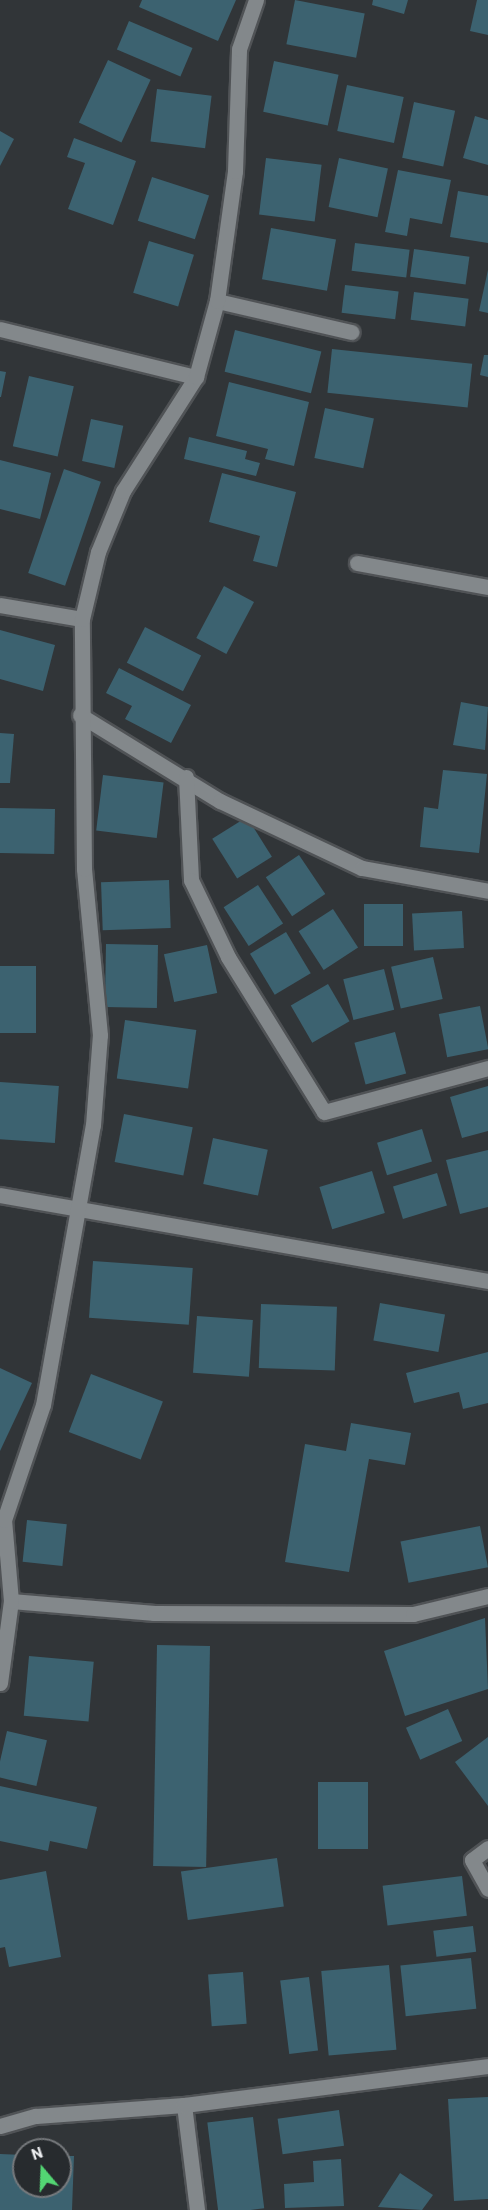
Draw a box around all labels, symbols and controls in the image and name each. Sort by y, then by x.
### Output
north arrow [12,2138,72,2198]
text: N [28,2142,45,2163]

